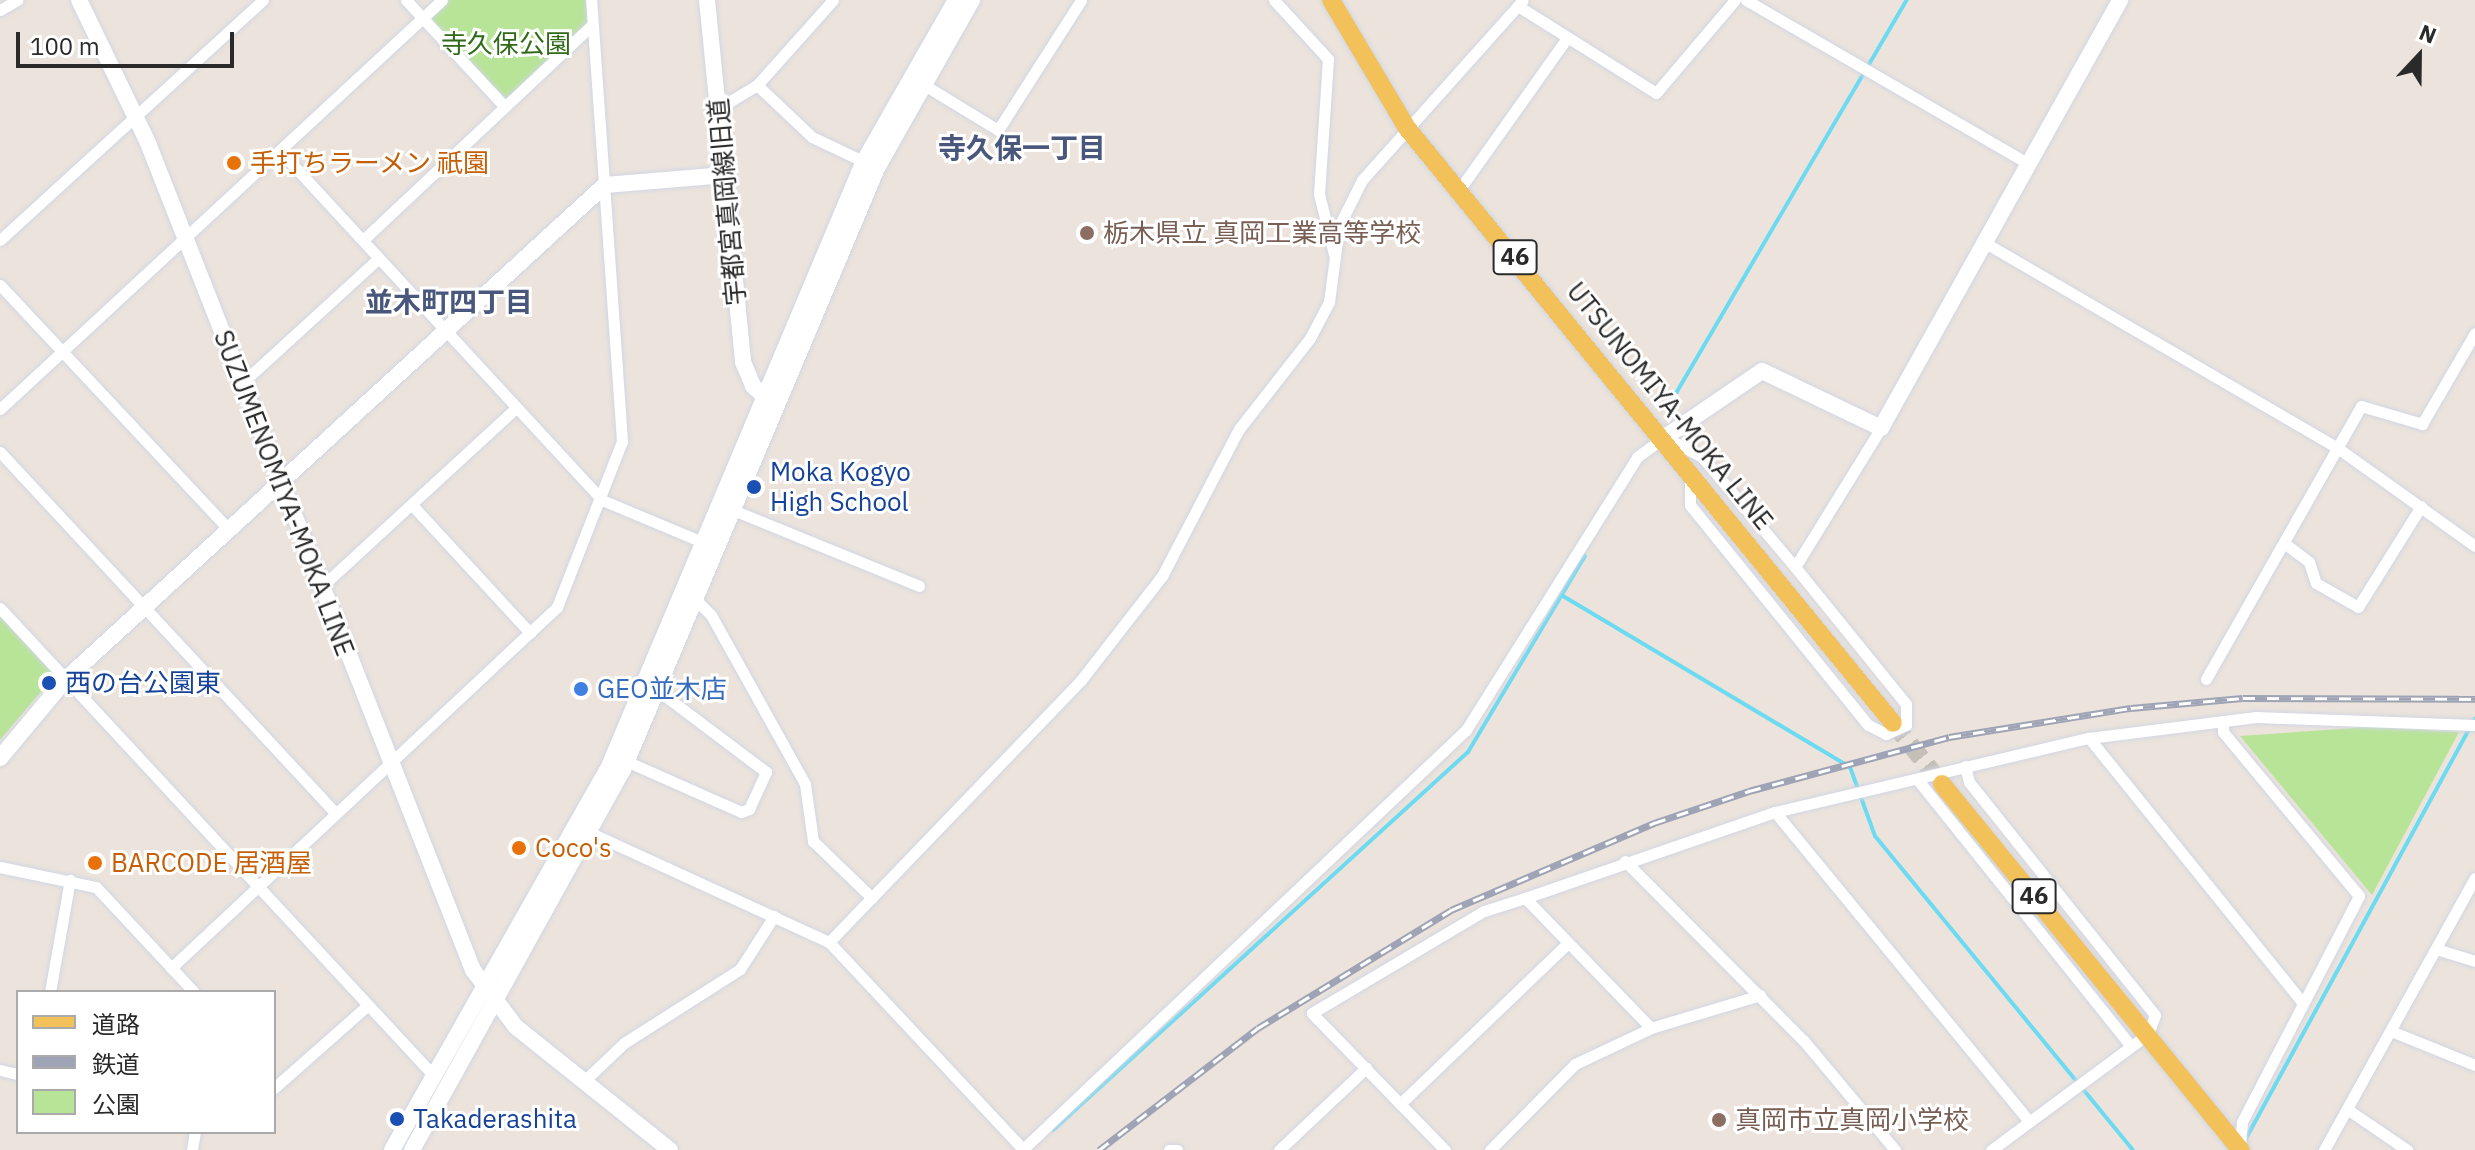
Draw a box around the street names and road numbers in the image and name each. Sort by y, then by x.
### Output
street label: 宇都宮真岡線旧道 [702,97,752,307]
road number: 46 [1491,237,1539,277]
street label: UTSUNOMIYA-MOKA LINE [1560,276,1780,536]
street label: SUZUMENOMIYA-MOKA LINE [207,326,361,660]
road number: 46 [2010,876,2058,916]

